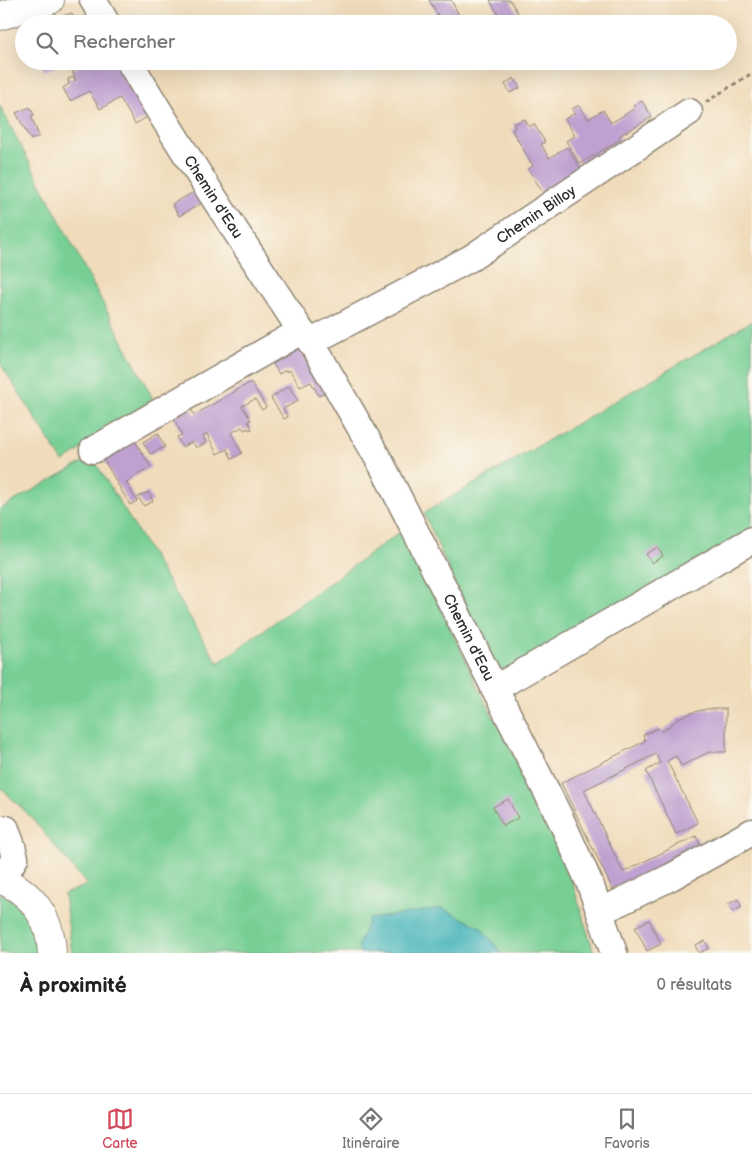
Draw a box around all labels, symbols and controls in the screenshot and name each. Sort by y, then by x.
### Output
search box [15,15,737,70]
icon: search [33,29,61,57]
text: Rechercher [73,31,175,54]
street label: Chemin d'Eau [180,152,247,242]
street label: Chemin Billoy [493,181,580,248]
street label: Chemin d'Eau [439,591,499,684]
text: À proximité [20,973,127,998]
text: 0 résultats [657,976,732,995]
tab: Carte [102,1105,138,1152]
tab: Itinéraire [342,1105,399,1152]
tab: Favoris [604,1105,650,1152]

